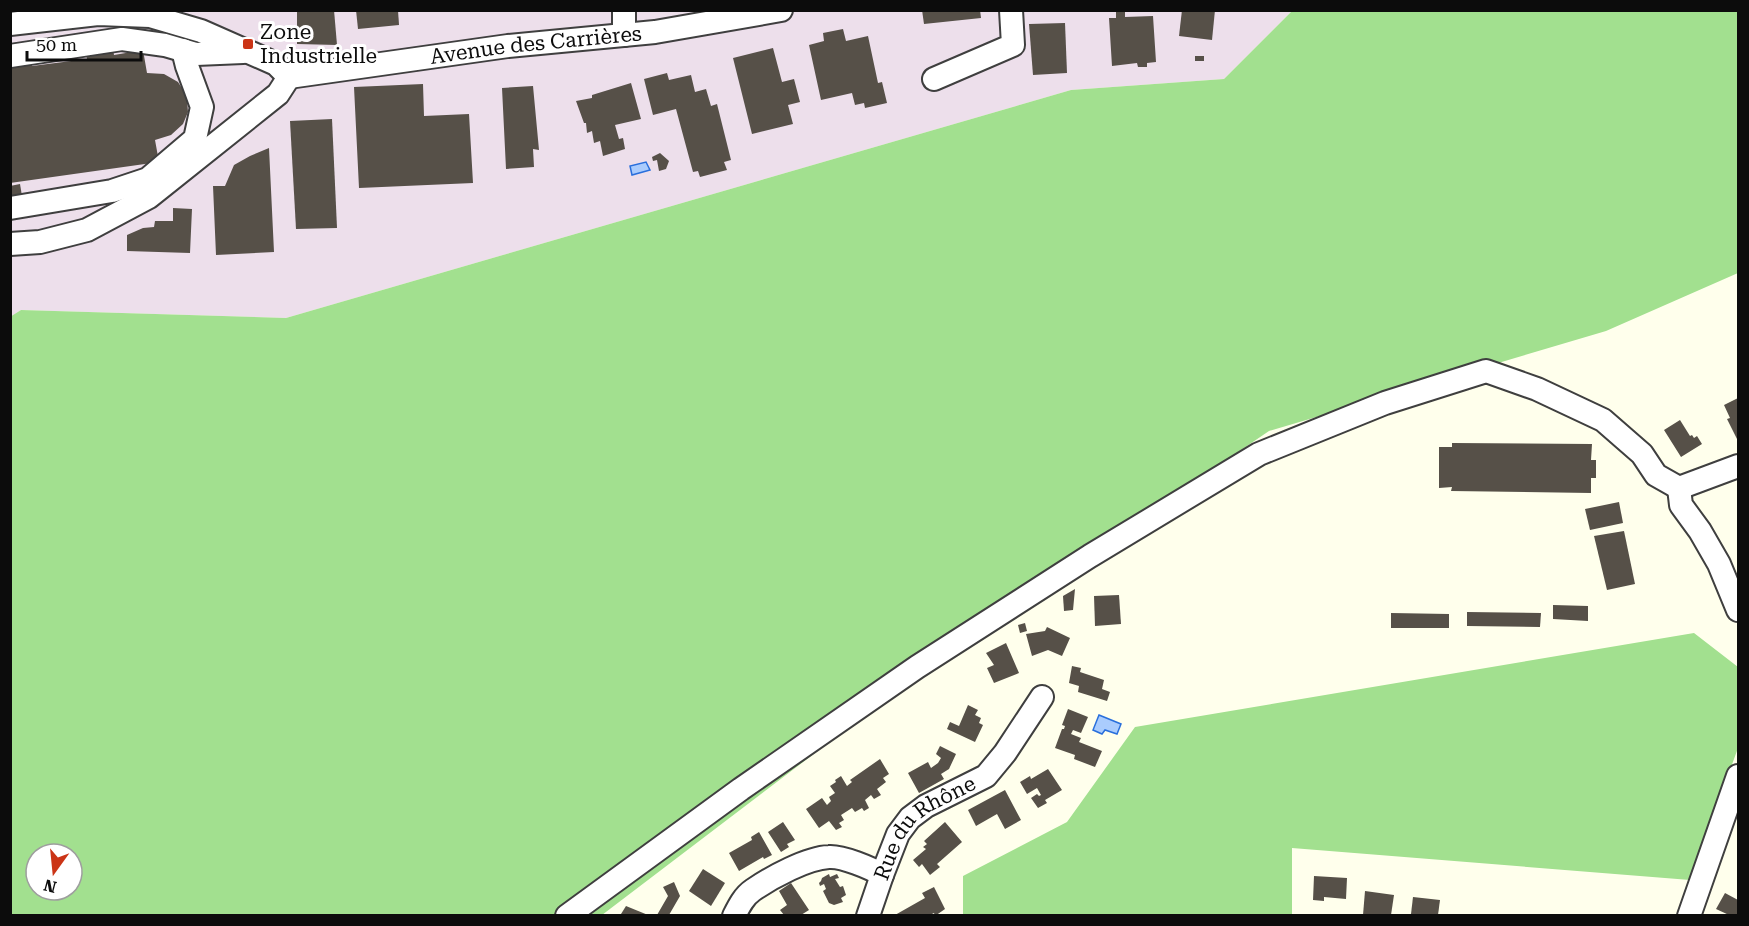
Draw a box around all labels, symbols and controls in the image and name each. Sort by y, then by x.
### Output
place label: Zone Industrielle [260,20,377,68]
street label: Avenue des Carrières [428,21,643,69]
scale bar [27,24,141,62]
text: 50 m [36,34,77,55]
marker: Zone Industrielle [241,37,255,51]
street label: Rue du Rhône [869,771,979,884]
north arrow [24,842,84,902]
text: N [42,875,59,897]

